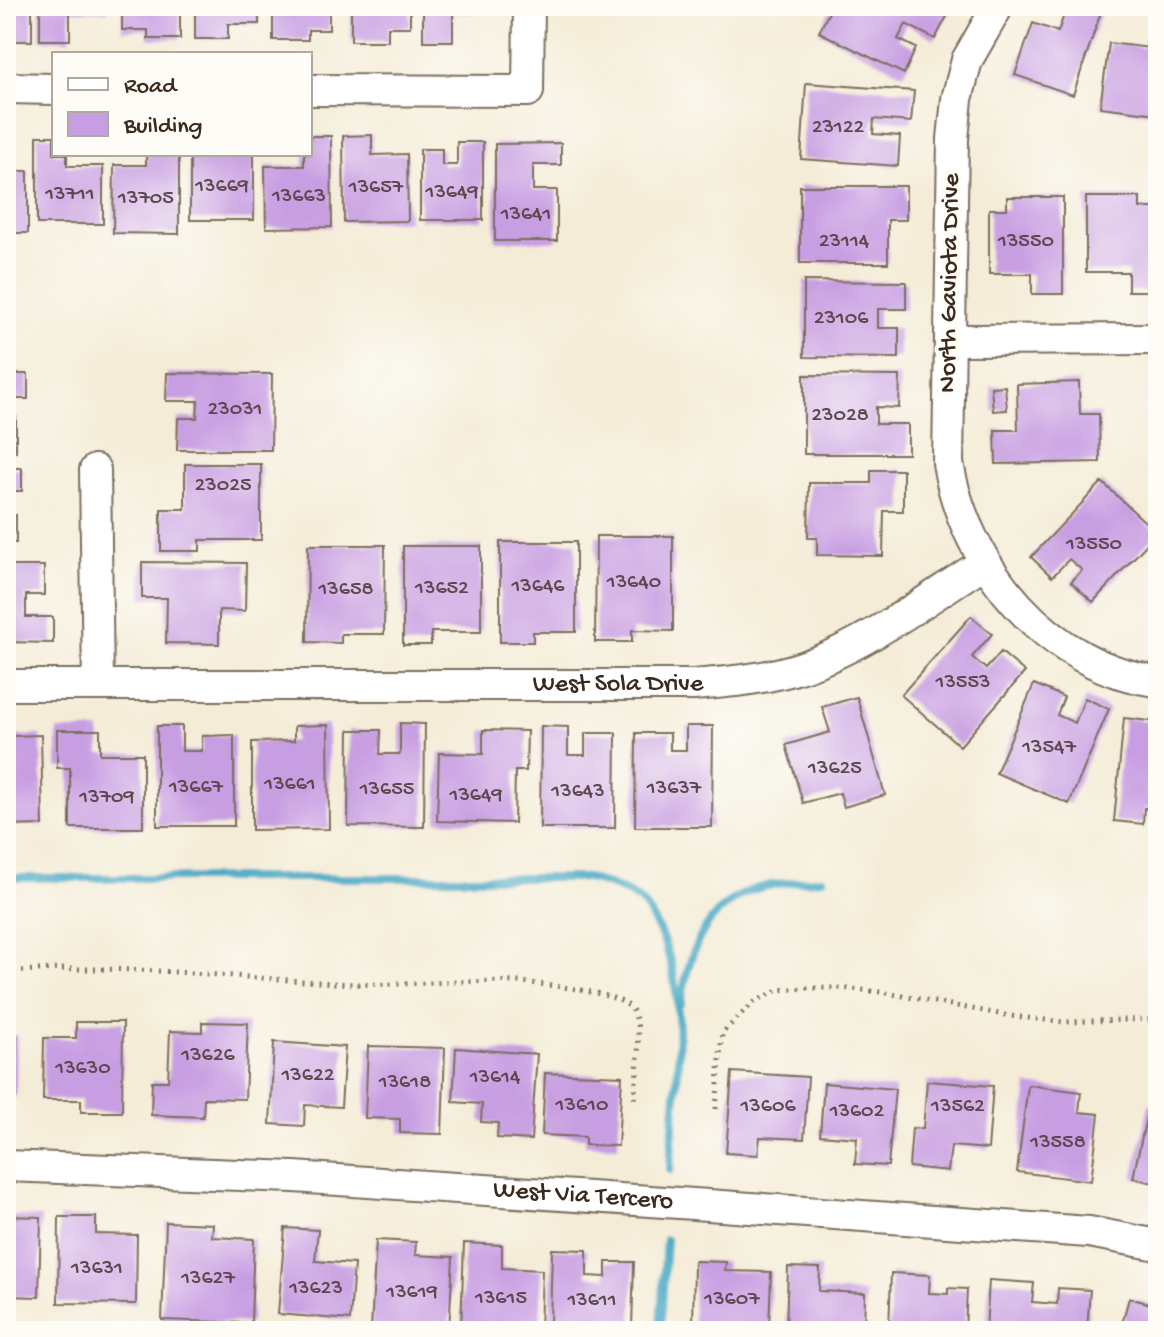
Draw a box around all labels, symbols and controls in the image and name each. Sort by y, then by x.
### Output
legend [52,52,312,156]
text: Road [124,73,178,102]
text: Building [123,113,202,142]
house number: 23122 [812,115,865,141]
street label: North Gaviota Drive [934,172,968,393]
house number: 13669 [194,174,249,200]
house number: 13657 [348,175,404,201]
house number: 13649 [425,180,478,206]
house number: 13711 [44,182,95,208]
house number: 13663 [271,184,326,210]
house number: 13705 [117,186,174,212]
house number: 13641 [500,202,551,228]
house number: 23114 [819,229,870,255]
house number: 13550 [997,229,1054,255]
house number: 23106 [814,306,869,332]
house number: 23031 [208,397,263,423]
house number: 23028 [811,403,869,429]
house number: 23025 [194,473,252,499]
house number: 13550 [1065,532,1122,558]
house number: 13640 [606,570,661,596]
house number: 13646 [510,574,565,600]
house number: 13652 [414,576,469,602]
house number: 13658 [317,577,374,603]
street label: West Sola Drive [533,669,705,701]
house number: 13553 [935,670,990,696]
house number: 13547 [1021,735,1076,761]
house number: 13625 [807,756,862,782]
house number: 13661 [263,772,316,798]
house number: 13667 [168,775,224,801]
house number: 13637 [646,776,702,802]
house number: 13655 [359,777,414,803]
house number: 13643 [550,779,605,805]
house number: 13649 [449,783,502,809]
house number: 13709 [78,785,135,811]
house number: 13626 [180,1043,236,1069]
house number: 13630 [54,1056,111,1082]
house number: 13622 [280,1063,335,1089]
house number: 13614 [469,1065,521,1091]
house number: 13618 [378,1070,431,1096]
house number: 13610 [555,1093,608,1119]
house number: 13606 [739,1094,796,1120]
house number: 13562 [930,1094,985,1120]
house number: 13602 [829,1099,885,1125]
house number: 13558 [1029,1130,1086,1156]
street label: West Via Tercero [492,1175,674,1218]
house number: 13631 [70,1256,123,1282]
house number: 13627 [180,1266,235,1292]
house number: 13623 [288,1276,343,1302]
house number: 13619 [385,1280,438,1306]
house number: 13615 [474,1286,527,1312]
house number: 13607 [703,1287,760,1313]
house number: 13611 [566,1288,617,1314]

